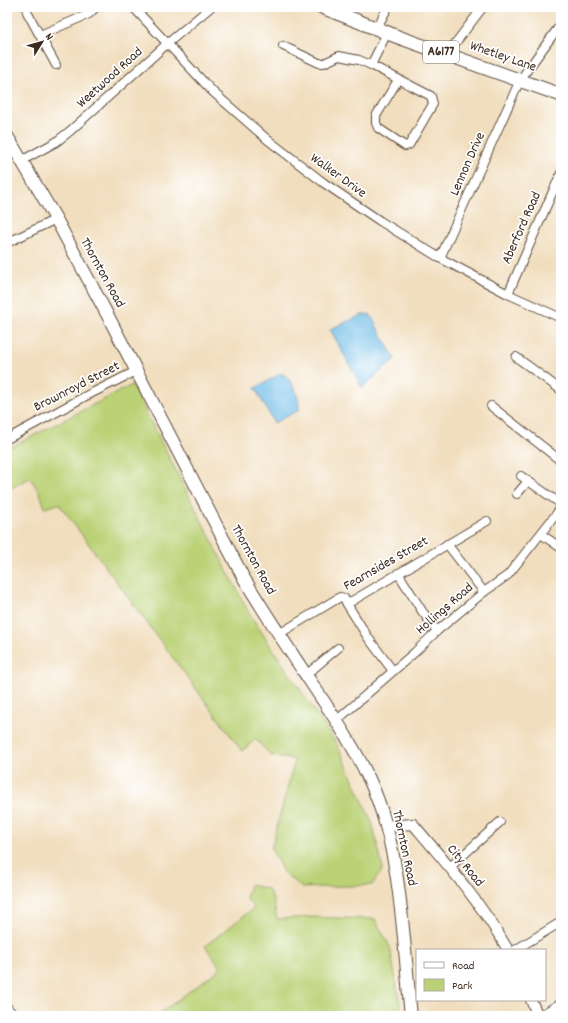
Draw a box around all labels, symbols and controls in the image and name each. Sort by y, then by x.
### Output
north arrow [22,22,62,62]
text: N [40,30,57,45]
street label: Whetley Lane [467,36,539,78]
road number: A6177 [423,41,459,63]
street label: Weetwood Road [72,43,148,113]
street label: Lennon Drive [445,129,491,199]
street label: Walker Drive [306,149,370,203]
street label: Aberford Road [497,189,547,267]
street label: Thornton Road [75,234,129,312]
street label: Brownroyd Street [30,357,124,417]
street label: Thornton Road [226,521,280,599]
street label: Fearnsides Street [340,532,432,596]
street label: Hollings Road [412,578,478,640]
street label: Thornton Road [386,808,422,888]
street label: City Road [442,840,488,892]
legend [416,949,546,1001]
text: Road [452,958,474,975]
text: Park [452,978,473,995]

